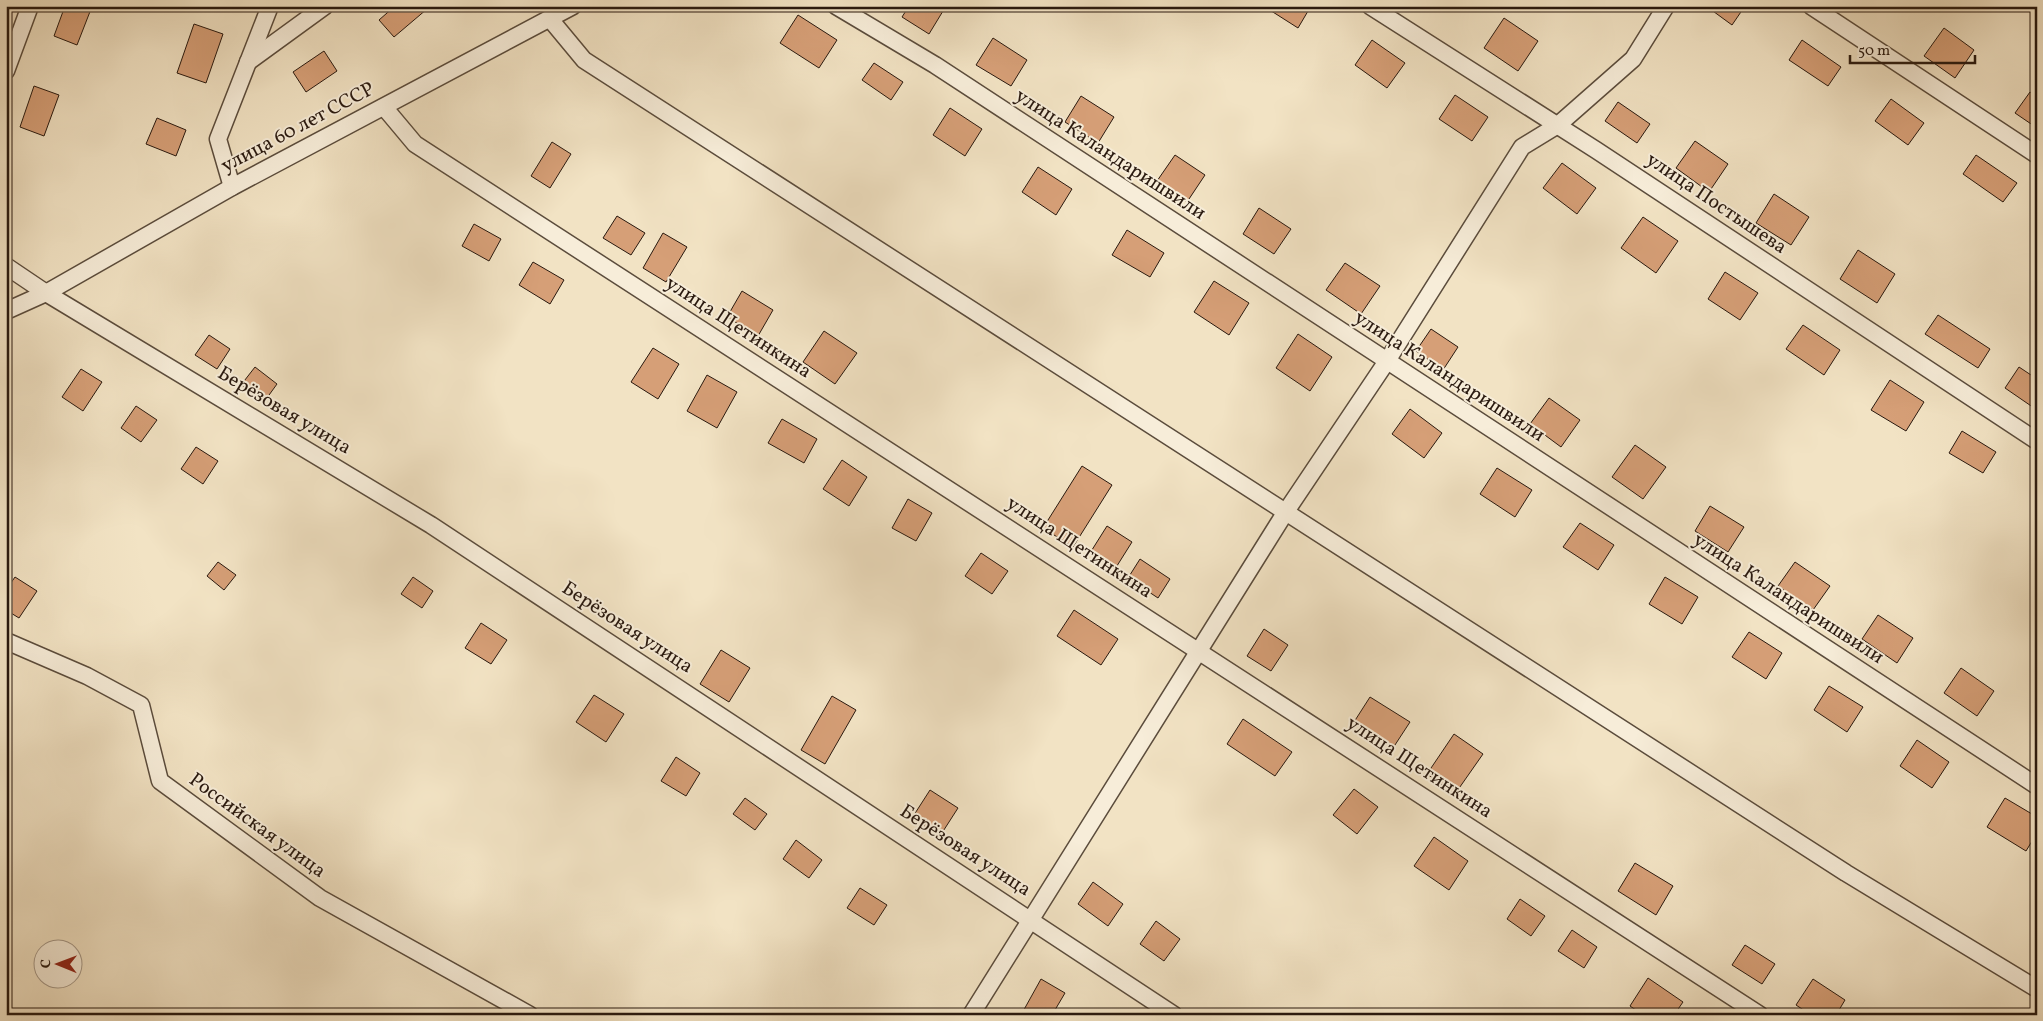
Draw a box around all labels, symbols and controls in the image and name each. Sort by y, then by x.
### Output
scale bar [1850,32,1976,64]
text: 50 m [1858,41,1890,62]
street label: улица 60 лет СССР [216,76,380,180]
street label: улица Каландаришвили [1009,83,1211,227]
street label: улица Постышева [1640,146,1792,262]
street label: улица Щетинкина [659,270,817,386]
street label: улица Каландаришвили [1348,305,1550,449]
street label: Берёзовая улица [212,360,356,462]
street label: улица Щетинкина [1000,490,1158,606]
street label: улица Каландаришвили [1687,527,1889,671]
street label: Берёзовая улица [556,575,698,681]
street label: улица Щетинкина [1340,710,1498,826]
street label: Российская улица [183,767,331,885]
street label: Берёзовая улица [894,798,1036,904]
north arrow [32,938,82,988]
text: С [37,959,56,968]

